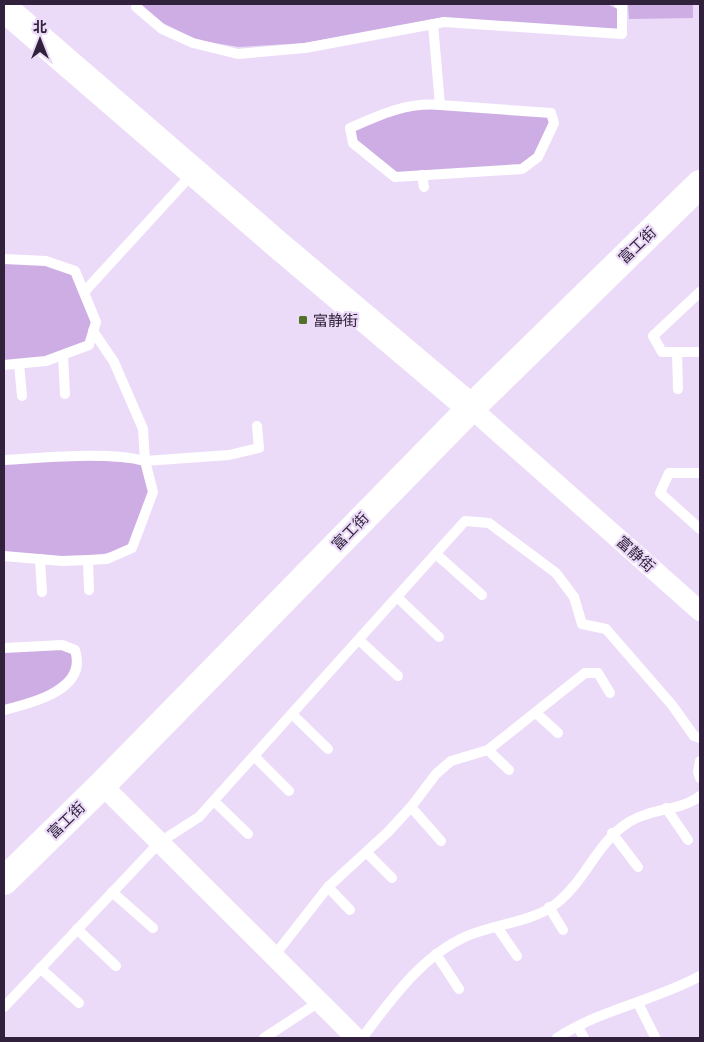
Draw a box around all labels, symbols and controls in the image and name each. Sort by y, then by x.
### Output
north arrow [15,15,65,65]
text: 北 [33,18,47,36]
street label: 富工街 [614,223,660,267]
place label: 富静街 [313,311,358,330]
marker: 富静街 [297,314,309,326]
street label: 富工街 [328,508,372,554]
street label: 富静街 [613,532,659,576]
street label: 富工街 [43,798,89,842]

